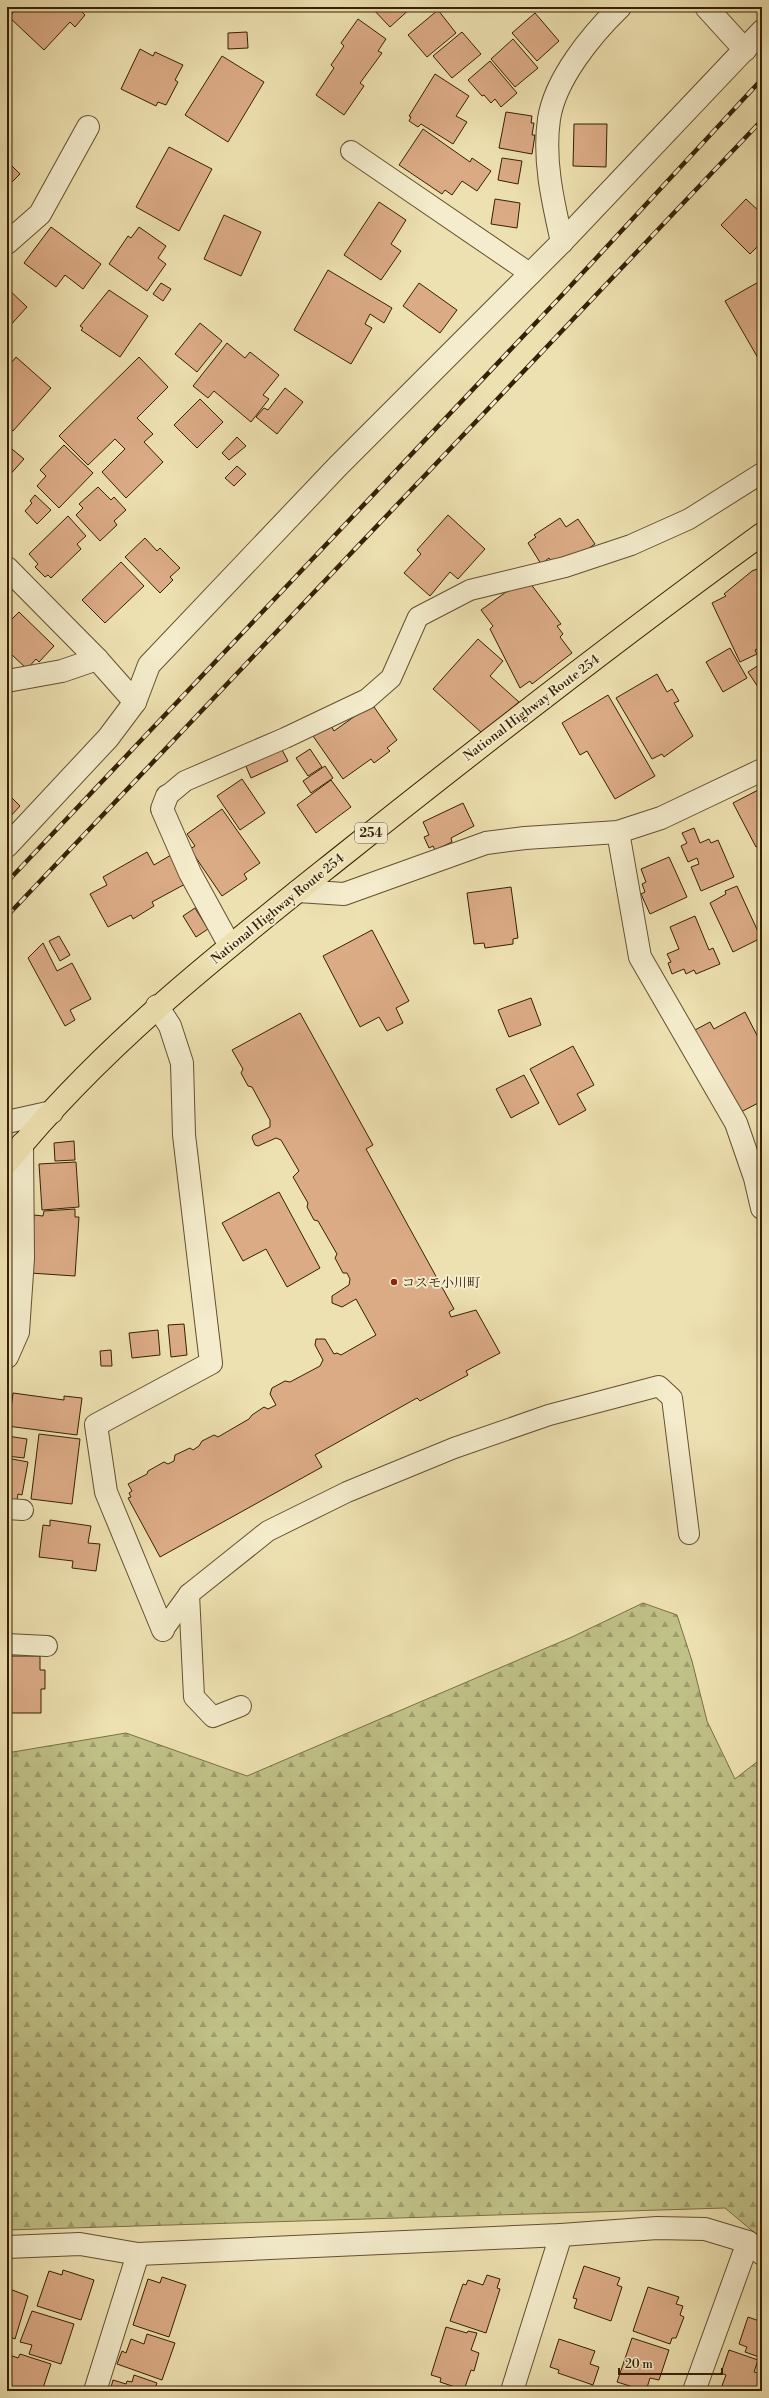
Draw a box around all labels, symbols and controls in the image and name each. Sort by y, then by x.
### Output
street label: National Highway Route 254 [460,651,603,764]
road number: 254 [355,823,387,843]
street label: National Highway Route 254 [208,850,348,967]
place label: コスモ小川町 [402,1275,480,1291]
marker: コスモ小川町 [389,1277,399,1287]
scale bar [619,2350,722,2376]
text: 20 m [625,2357,653,2372]

